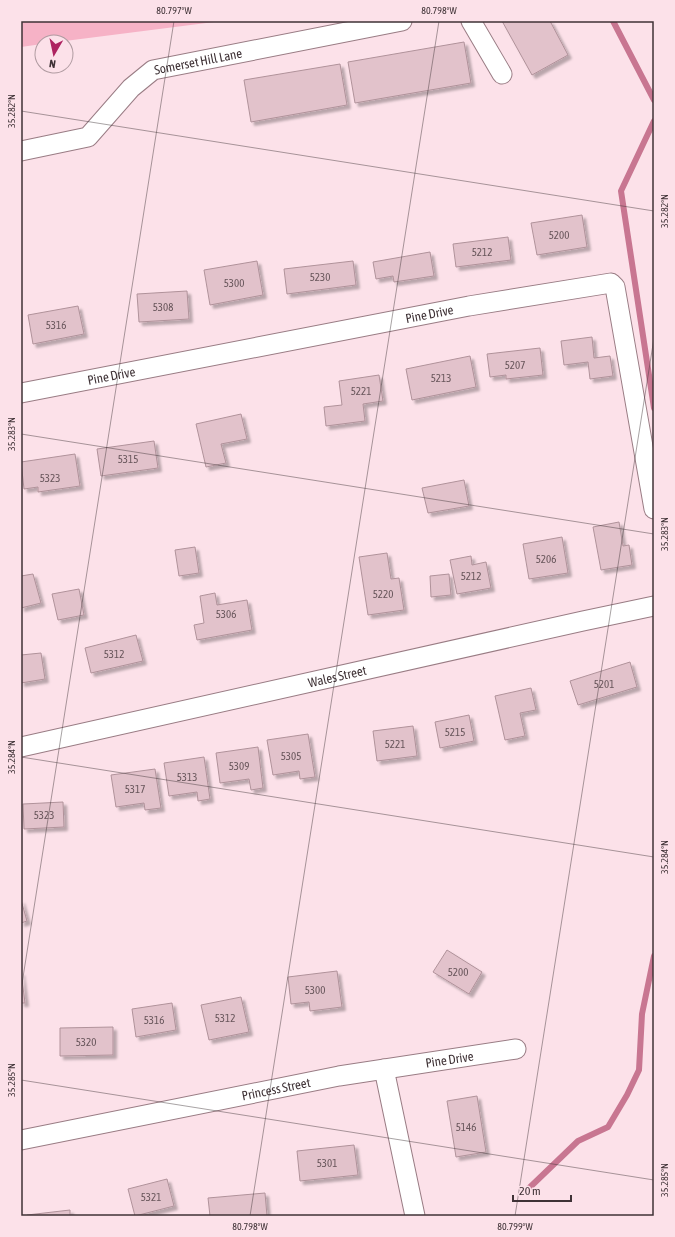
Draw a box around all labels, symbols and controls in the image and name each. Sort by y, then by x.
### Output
text: 80.797°W [156,5,192,16]
text: 80.798°W [421,5,457,16]
north arrow [34,34,74,74]
street label: Somerset Hill Lane [153,46,244,78]
text: N [48,57,57,70]
text: 35.282°N [6,94,17,128]
text: 35.282°N [659,194,670,228]
house number: 5200 [549,229,569,241]
house number: 5212 [472,246,492,258]
house number: 5230 [310,271,330,283]
house number: 5300 [224,277,244,289]
house number: 5308 [153,301,173,313]
street label: Pine Drive [404,302,455,326]
house number: 5316 [46,319,66,331]
house number: 5207 [505,359,525,371]
street label: Pine Drive [86,364,137,388]
house number: 5213 [431,372,451,384]
house number: 5221 [351,385,371,397]
text: 35.283°N [6,417,17,451]
house number: 5315 [118,453,138,465]
house number: 5323 [40,472,60,484]
text: 35.283°N [659,517,670,551]
house number: 5206 [536,553,556,565]
house number: 5212 [461,570,481,582]
house number: 5220 [373,588,393,600]
house number: 5306 [216,608,236,620]
house number: 5312 [104,648,124,660]
street label: Wales Street [307,663,368,690]
house number: 5201 [594,678,614,690]
house number: 5215 [445,726,465,738]
house number: 5221 [385,738,405,750]
text: 35.284°N [6,740,17,774]
house number: 5305 [281,750,301,762]
house number: 5309 [229,760,249,772]
house number: 5313 [177,771,197,783]
house number: 5317 [125,783,145,795]
house number: 5323 [34,809,54,821]
text: 35.284°N [659,840,670,874]
house number: 5200 [448,966,468,978]
house number: 5300 [305,984,325,996]
house number: 5312 [215,1012,235,1024]
house number: 5316 [144,1014,164,1026]
house number: 5320 [76,1036,96,1048]
street label: Pine Drive [424,1049,475,1071]
text: 35.285°N [6,1063,17,1097]
street label: Princess Street [240,1075,312,1103]
house number: 5146 [456,1121,476,1133]
house number: 5301 [317,1157,337,1169]
text: 35.285°N [659,1163,670,1197]
scale bar [513,1177,571,1203]
text: 20 m [519,1184,541,1198]
house number: 5321 [141,1191,161,1203]
text: 80.798°W [232,1221,268,1232]
text: 80.799°W [497,1221,533,1232]

